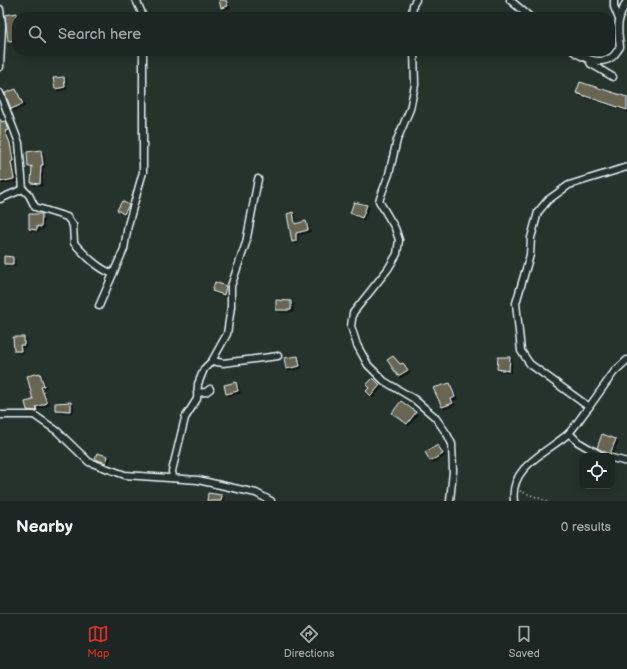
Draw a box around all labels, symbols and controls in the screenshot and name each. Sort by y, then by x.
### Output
search box [12,12,615,56]
icon: search [26,23,48,45]
text: Search here [58,25,141,44]
map controls [579,453,615,489]
button: locate [579,453,615,489]
text: Nearby [16,517,73,537]
text: 0 results [561,519,611,535]
tab: Map [87,623,109,660]
tab: Directions [284,623,334,660]
tab: Saved [509,623,540,660]

